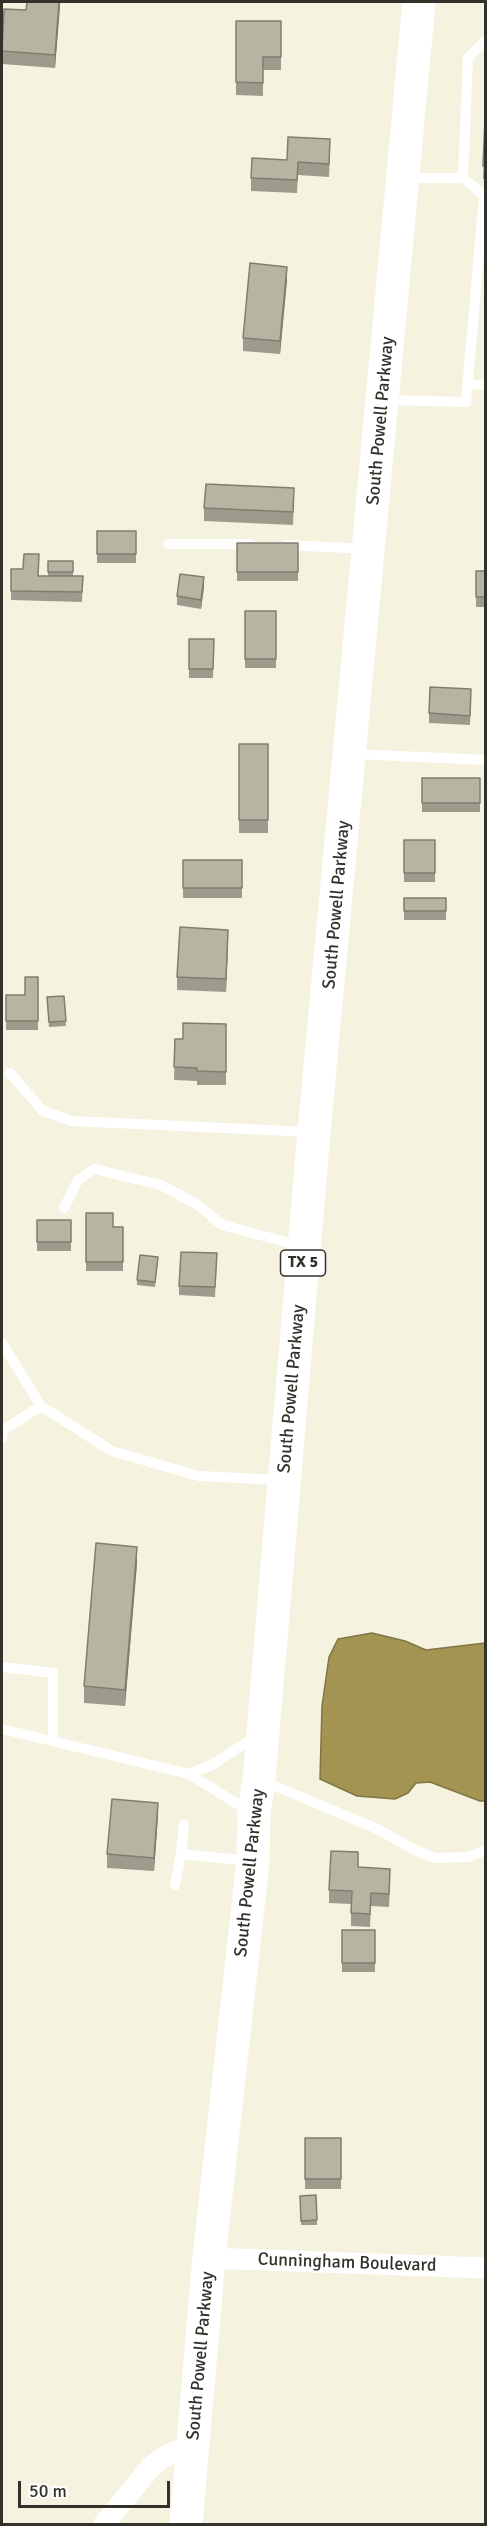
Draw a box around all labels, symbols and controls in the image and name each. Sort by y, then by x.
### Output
street label: South Powell Parkway [363,336,399,506]
street label: South Powell Parkway [319,820,355,990]
road number: TX 5 [280,1250,326,1276]
street label: South Powell Parkway [274,1304,310,1474]
street label: South Powell Parkway [230,1788,270,1958]
street label: Cunningham Boulevard [257,2249,437,2277]
street label: South Powell Parkway [183,2271,219,2441]
scale bar [21,2469,172,2507]
text: 50 m [29,2480,67,2502]

